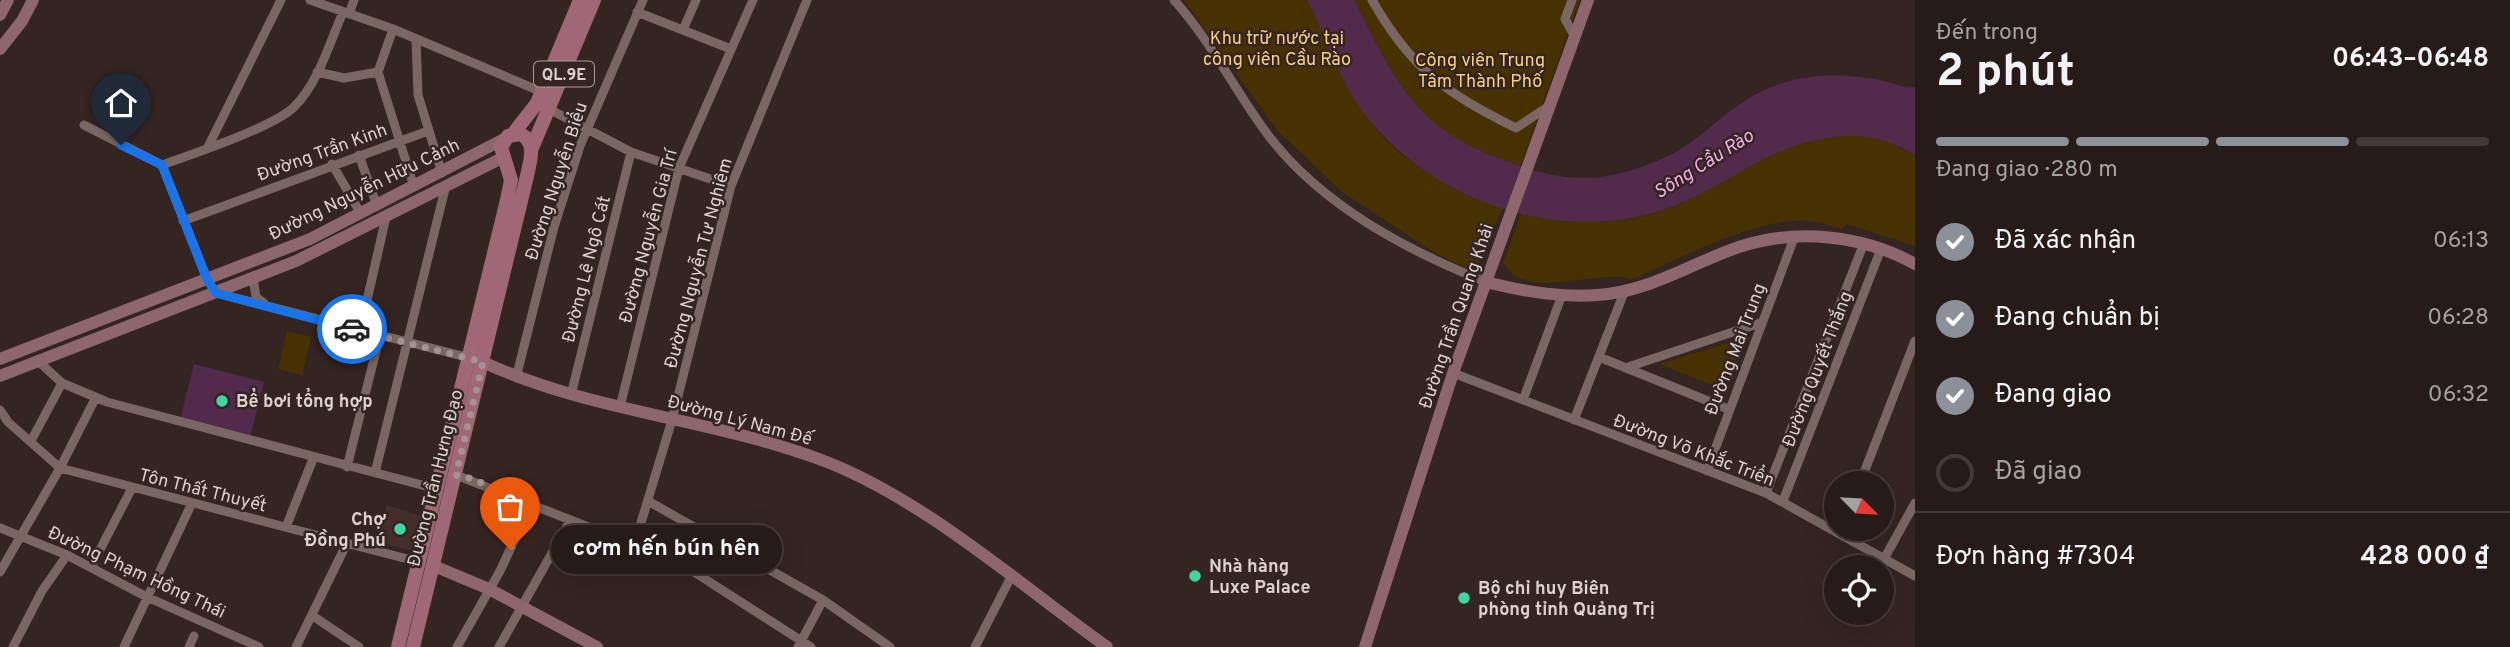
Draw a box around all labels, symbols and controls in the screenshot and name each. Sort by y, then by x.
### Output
text: Đến trong [1936,19,2038,48]
park label: Khu trữ nước tại công viên Cầu Rào [1203,28,1351,72]
text: 06:43–06:48 [2332,43,2489,76]
text: 2 phút [1936,44,2075,103]
park label: Công viên Trung Tâm Thành Phố [1415,50,1545,94]
road number: QL.9E [534,61,594,86]
pin [91,73,151,145]
icon: home [102,84,140,122]
street label: Đường Nguyễn Biểu [517,98,594,263]
street label: Đường Trần Kinh [254,118,391,188]
water label: Sông Cầu Rào [1650,124,1759,205]
street label: Đường Nguyễn Hữu Cảnh [265,132,464,247]
street label: Đường Nguyễn Gia Trí [613,145,684,326]
street label: Đường Nguyễn Tư Nghiêm [658,155,739,371]
text: Đang giao · 280 m [1936,156,2118,185]
street label: Đường Lê Ngô Cát [558,193,617,345]
street label: Đường Trần Quang Khải [1414,221,1500,412]
icon: check [1936,223,1974,261]
text: Đã xác nhận [1995,225,2136,258]
text: 06:13 [2433,227,2489,256]
street label: Đường Mai Trung [1701,280,1772,419]
street label: Đường Quyết Thắng [1776,288,1859,451]
courier [317,294,387,364]
icon: check [1936,300,1974,338]
text: Đang chuẩn bị [1995,302,2160,335]
text: 06:28 [2427,304,2489,333]
icon: car [333,310,371,348]
icon: check [1936,377,1974,415]
text: Đang giao [1995,379,2112,412]
text: 06:32 [2428,381,2489,410]
place label: Bể bơi tổng hợp [236,387,373,414]
street label: Đường Trần Hưng Đạo [402,387,470,569]
street label: Đường Lý Nam Đế [665,390,817,452]
marker: Bể bơi tổng hợp [214,393,230,409]
street label: Đường Võ Khắc Triển [1609,406,1779,493]
text: Đã giao [1995,456,2082,489]
street label: Tôn Thất Thuyết [136,464,269,518]
north arrow [1824,471,1894,541]
map controls [1824,471,1894,625]
pin [480,477,540,549]
icon: bag [491,488,529,526]
place label: Chợ Đồng Phú [305,509,386,553]
street label: Đường Phạm Hồng Thái [44,521,229,625]
marker: Chợ Đồng Phú [392,521,408,537]
callout: cơm hến bún hên [552,524,783,574]
text: cơm hến bún hên [573,535,760,564]
text: Đơn hàng #7304 [1936,541,2135,574]
text: 428 000 ₫ [2361,541,2489,574]
button: locate [1824,555,1894,625]
place label: Nhà hàng Luxe Palace [1209,556,1311,600]
marker: Nhà hàng Luxe Palace [1187,568,1203,584]
place label: Bộ chỉ huy Biên phòng tỉnh Quảng Trị [1478,578,1655,622]
marker: Bộ chỉ huy Biên phòng tỉnh Quảng Trị [1456,590,1472,606]

